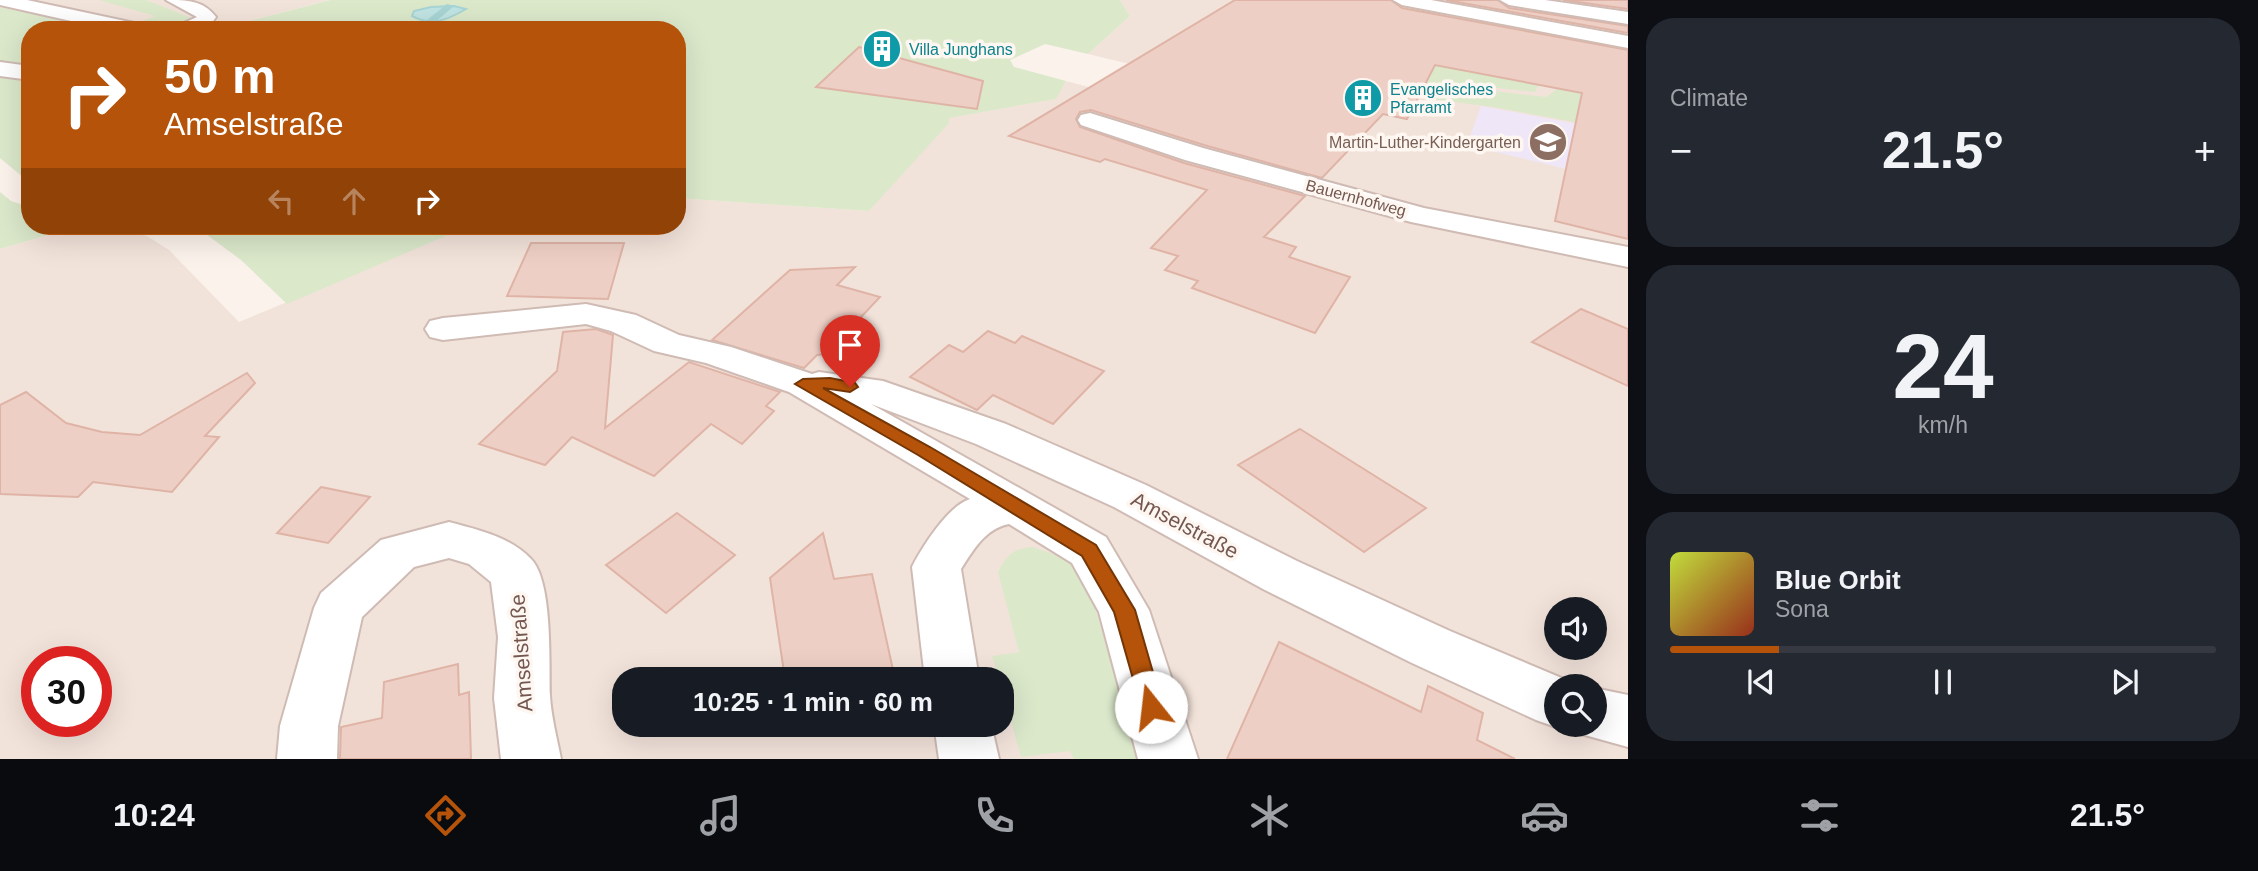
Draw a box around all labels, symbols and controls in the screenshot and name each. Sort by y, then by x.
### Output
building icon: Villa Junghans [861,28,903,70]
place label: Villa Junghans [909,41,1013,58]
icon: right [49,49,140,140]
text: 50 m [164,49,276,103]
building icon: Evangelisches Pfarramt [1342,77,1384,119]
place label: Evangelisches Pfarramt [1390,81,1493,116]
text: Climate [1670,85,1748,111]
text: Amselstraße [164,106,344,142]
school or university icon: Martin-Luther-Kindergarten [1527,121,1569,163]
text: 21.5° [1882,121,2004,179]
text: − [1670,130,1692,172]
text: + [2194,130,2216,172]
place label: Martin-Luther-Kindergarten [1329,134,1521,151]
street label: Bauernhofweg [1304,176,1408,220]
icon: left [262,182,300,220]
icon: ahead [335,182,373,220]
icon: right [408,182,446,220]
pin [820,315,880,387]
text: 24 [1892,316,1994,417]
icon: arrive [831,326,869,364]
text: km/h [1918,412,1968,438]
street label: Amselstraße [1128,487,1242,563]
text: Blue Orbit [1775,565,1901,595]
street label: Amselstraße [505,593,537,713]
text: Sona [1775,596,1829,622]
map controls [1544,597,1607,737]
button: sound [1544,597,1607,660]
speed limit sign: 30 [21,646,112,737]
icon: previous [1742,663,1780,701]
icon: pause [1924,663,1962,701]
icon: next [2106,663,2144,701]
position arrow [1114,670,1188,744]
button: search [1544,674,1607,737]
text: 10:25 · 1 min · 60 m [693,687,933,717]
icon: directions [421,791,470,840]
icon: music [696,791,745,840]
icon: phone [970,791,1019,840]
icon: climate [1245,791,1294,840]
icon: car [1520,791,1569,840]
icon: filters [1795,791,1844,840]
text: 10:24 [113,797,195,833]
text: 21.5° [2070,797,2145,833]

